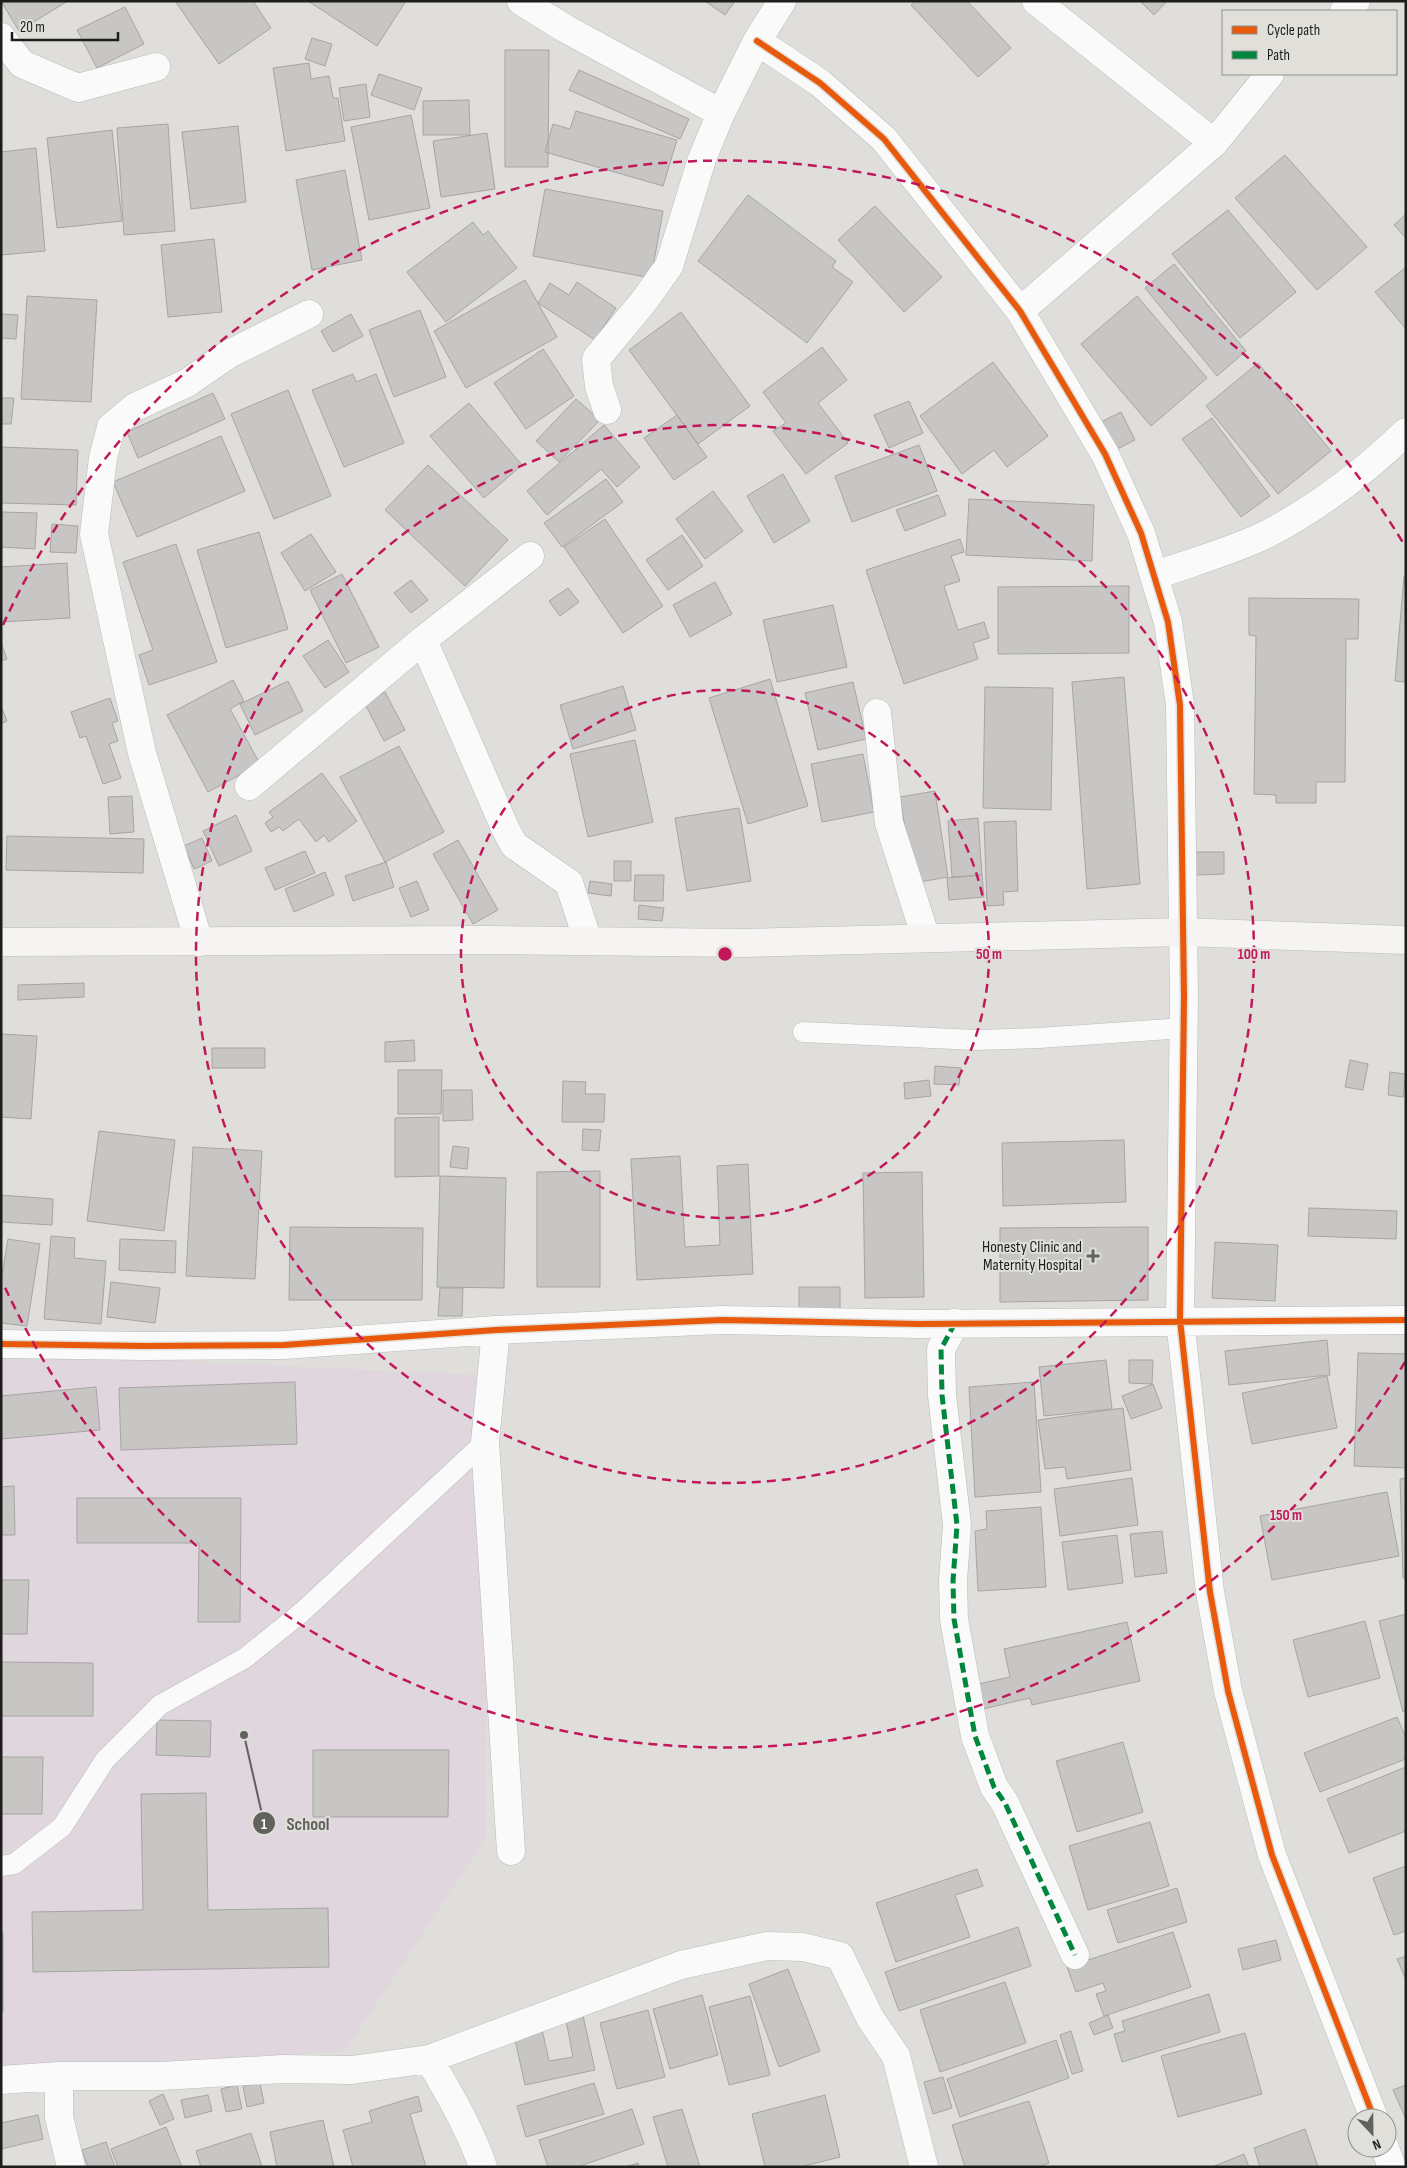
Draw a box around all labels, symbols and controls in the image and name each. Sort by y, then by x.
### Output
scale bar [12,10,119,42]
legend [1222,10,1397,75]
text: 20 m [20,18,45,37]
text: Cycle path [1267,21,1320,40]
text: Path [1267,46,1290,65]
centre of rings [716,945,734,963]
text: 50 m [976,945,1002,964]
text: 100 m [1238,945,1270,964]
place label: Honesty Clinic and Maternity Hospital [982,1238,1082,1275]
marker: Honesty Clinic and Maternity Hospital [1086,1249,1100,1263]
text: 150 m [1270,1506,1302,1525]
callout: School [252,1807,340,1840]
text: School [286,1814,330,1835]
text: 1 [261,1815,267,1834]
north arrow [1347,2108,1397,2158]
text: N [1370,2135,1383,2154]

